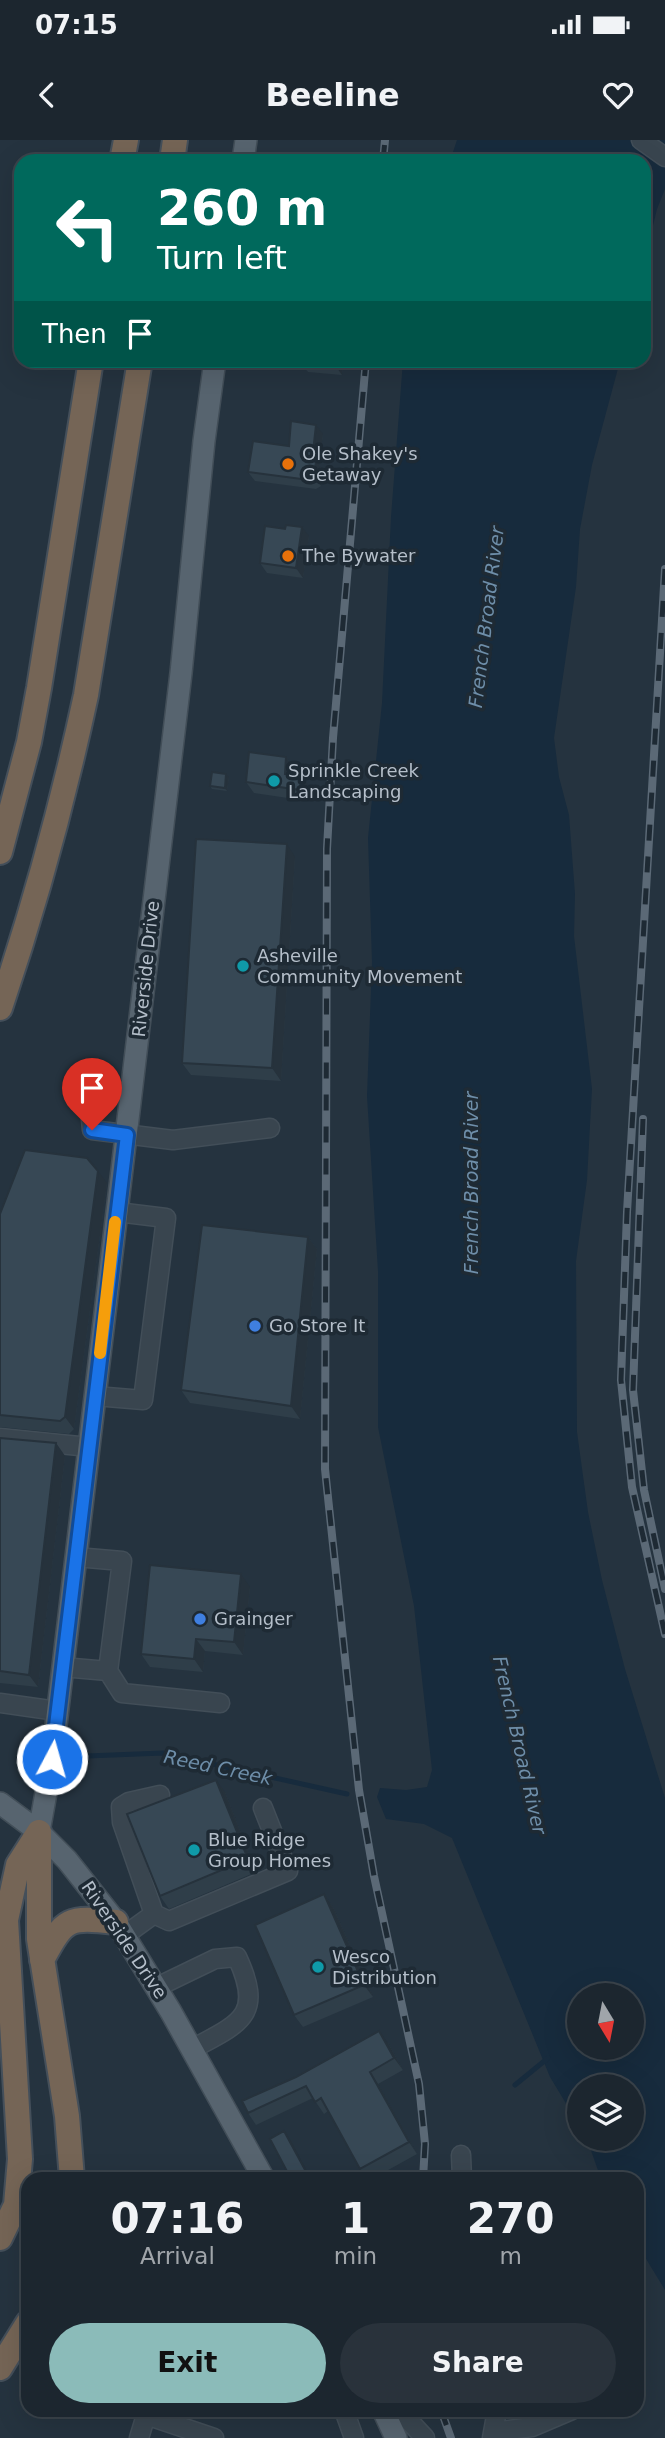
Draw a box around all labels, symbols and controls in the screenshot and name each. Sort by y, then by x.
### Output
text: 07:15 [35,10,118,40]
icon: back [28,76,66,114]
text: Beeline [265,76,400,114]
icon: heart [599,76,637,114]
text: 260 m [157,180,327,237]
icon: left [42,182,133,273]
text: Turn left [157,239,287,277]
icon: arrive [121,315,159,353]
text: Then [42,319,107,349]
place label: Ole Shakey's Getaway [302,443,418,485]
marker: Ole Shakey's Getaway [280,456,296,472]
water label: French Broad River [464,524,508,709]
place label: The Bywater [301,545,416,566]
marker: The Bywater [280,548,296,564]
place label: Sprinkle Creek Landscaping [288,760,420,802]
marker: Sprinkle Creek Landscaping [266,773,282,789]
street label: Riverside Drive [128,900,163,1038]
place label: Asheville Community Movement [257,945,462,987]
marker: Asheville Community Movement [235,958,251,974]
pin [62,1058,122,1130]
icon: arrive [73,1069,111,1107]
water label: French Broad River [460,1091,482,1274]
place label: Go Store It [269,1315,365,1336]
marker: Go Store It [247,1318,263,1334]
place label: Grainger [214,1608,293,1629]
marker: Grainger [192,1611,208,1627]
water label: French Broad River [489,1654,552,1838]
position arrow [15,1722,89,1796]
water label: Reed Creek [162,1745,275,1789]
place label: Blue Ridge Group Homes [208,1829,331,1871]
marker: Blue Ridge Group Homes [186,1842,202,1858]
street label: Riverside Drive [77,1877,171,2002]
place label: Wesco Distribution [332,1946,437,1988]
marker: Wesco Distribution [310,1959,326,1975]
north arrow [567,1983,644,2060]
map controls [567,1983,644,2151]
button: layers [567,2074,644,2151]
text: 07:16 [111,2194,244,2243]
text: 1 [341,2194,370,2243]
text: 270 [467,2194,554,2243]
text: Arrival [140,2243,215,2269]
text: min [334,2243,377,2269]
text: m [499,2243,522,2269]
button: Exit [49,2323,326,2403]
button: Share [340,2323,616,2403]

